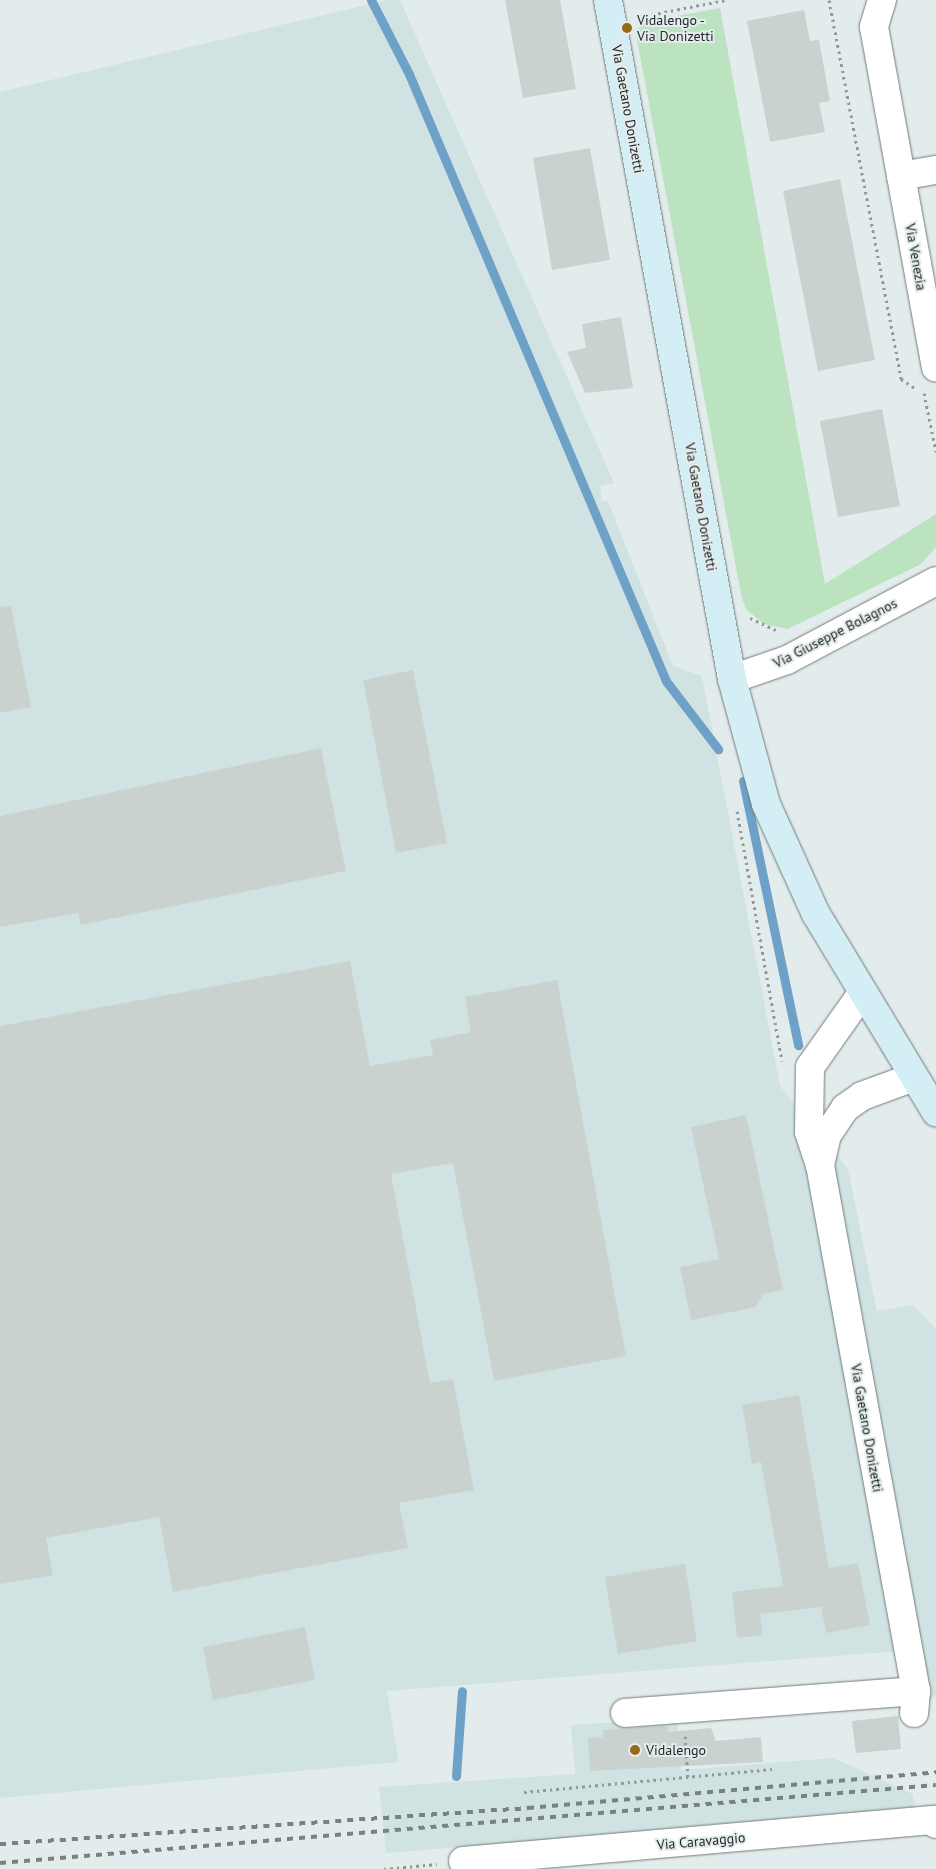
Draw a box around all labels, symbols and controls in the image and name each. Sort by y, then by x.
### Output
place label: Vidalengo - Via Donizetti [637,12,714,44]
marker: Vidalengo - Via Donizetti [621,22,633,34]
street label: Via Gaetano Donizetti [608,43,648,175]
street label: Via Venezia [902,222,930,292]
street label: Via Gaetano Donizetti [681,441,721,573]
street label: Via Giuseppe Bolagnos [770,595,900,671]
street label: Via Gaetano Donizetti [847,1362,887,1494]
place label: Vidalengo [646,1742,706,1758]
marker: Vidalengo [628,1743,642,1757]
street label: Via Caravaggio [656,1829,746,1853]

